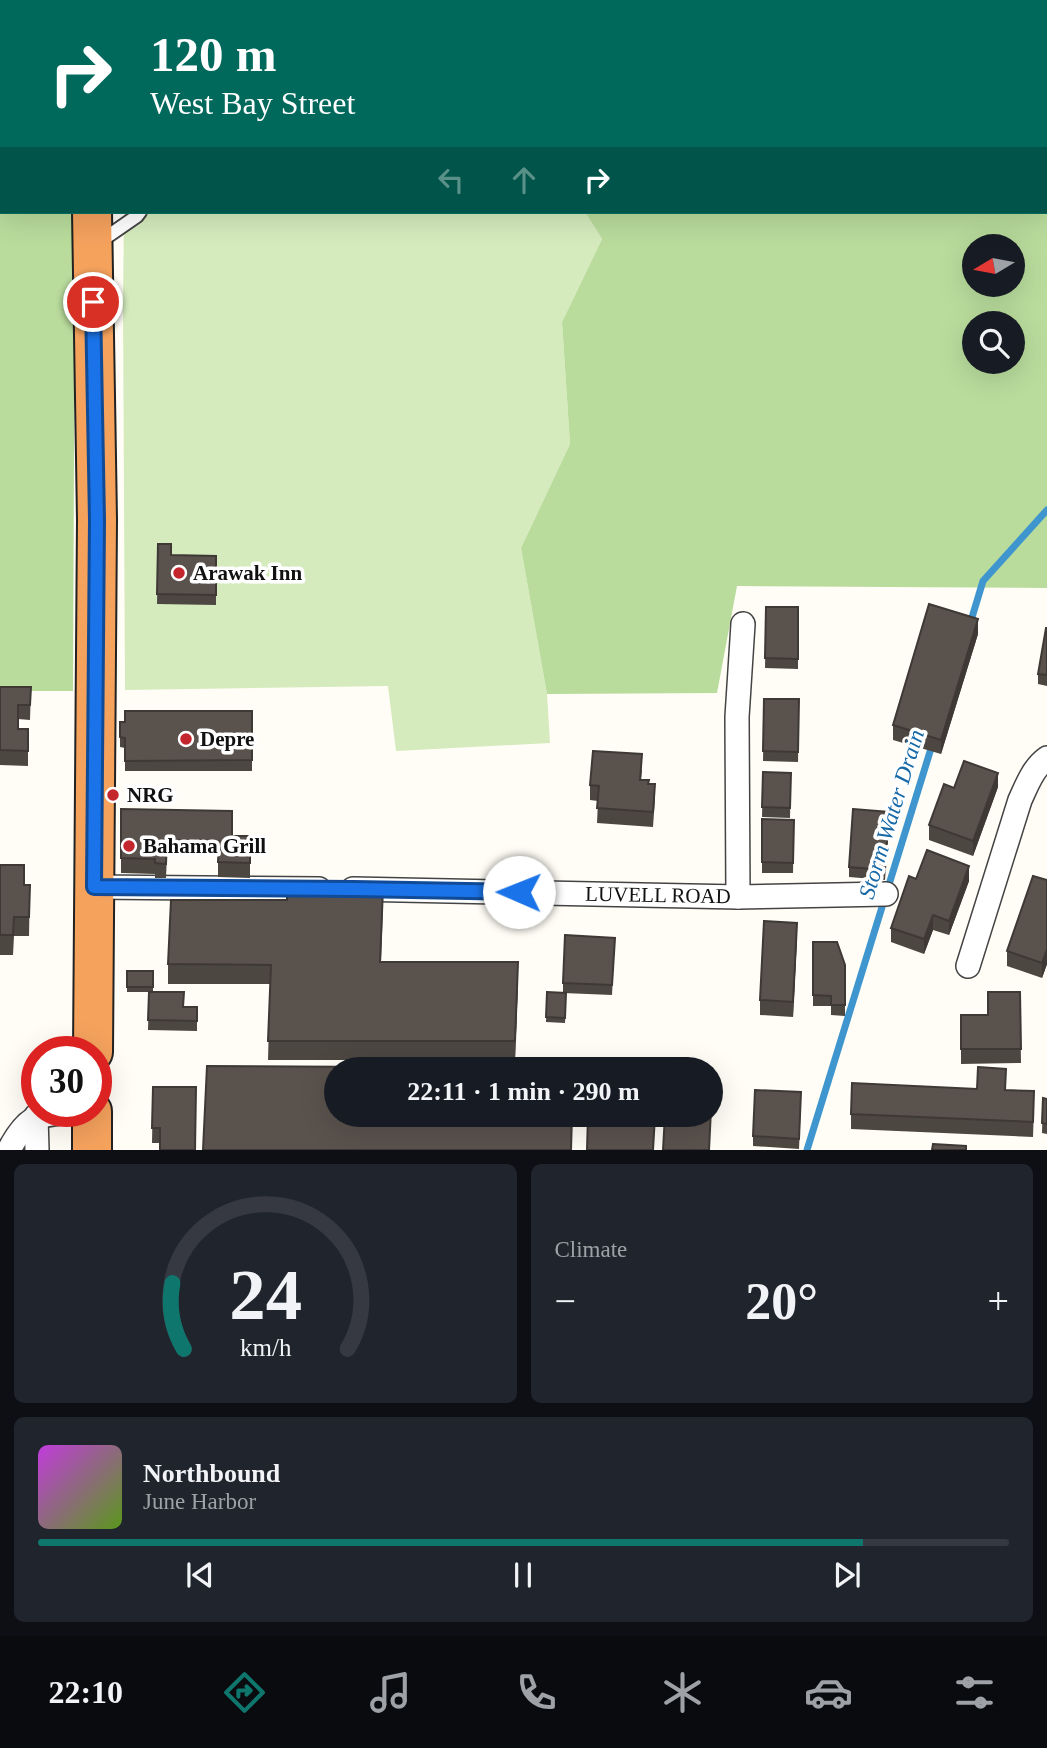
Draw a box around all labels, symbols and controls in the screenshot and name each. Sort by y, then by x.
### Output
text: 120 m [150,27,277,82]
icon: right [35,28,126,119]
text: West Bay Street [150,85,355,121]
icon: left [432,161,470,199]
icon: ahead [505,161,543,199]
icon: right [578,161,616,199]
north arrow [962,234,1026,298]
map controls [962,234,1025,374]
pin [63,272,123,332]
icon: arrive [74,283,112,321]
button: search [962,311,1025,374]
place label: Arawak Inn [193,561,302,585]
marker: Arawak Inn [171,565,187,581]
place label: Depre [200,727,254,751]
water label: Storm Water Drain [854,727,929,902]
marker: Depre [178,731,194,747]
place label: NRG [127,783,174,807]
marker: NRG [105,787,121,803]
place label: Bahama Grill [143,834,266,858]
marker: Bahama Grill [121,838,137,854]
position arrow [482,855,556,929]
street label: LUVELL ROAD [585,882,731,908]
speed limit sign: 30 [21,1036,112,1127]
text: 22:11 · 1 min · 290 m [407,1077,640,1106]
text: Climate [555,1237,627,1262]
text: 24 [229,1255,302,1336]
text: 20° [745,1273,818,1330]
text: − [555,1280,576,1322]
text: + [988,1280,1009,1322]
text: km/h [240,1334,291,1361]
text: Northbound [143,1459,280,1488]
text: June Harbor [143,1489,256,1514]
icon: previous [181,1556,219,1594]
icon: pause [504,1556,542,1594]
icon: next [828,1556,866,1594]
icon: directions [220,1668,269,1717]
icon: music [366,1668,415,1717]
icon: phone [512,1668,561,1717]
icon: climate [658,1668,707,1717]
icon: car [804,1668,853,1717]
icon: filters [950,1668,999,1717]
text: 22:10 [48,1674,123,1710]

